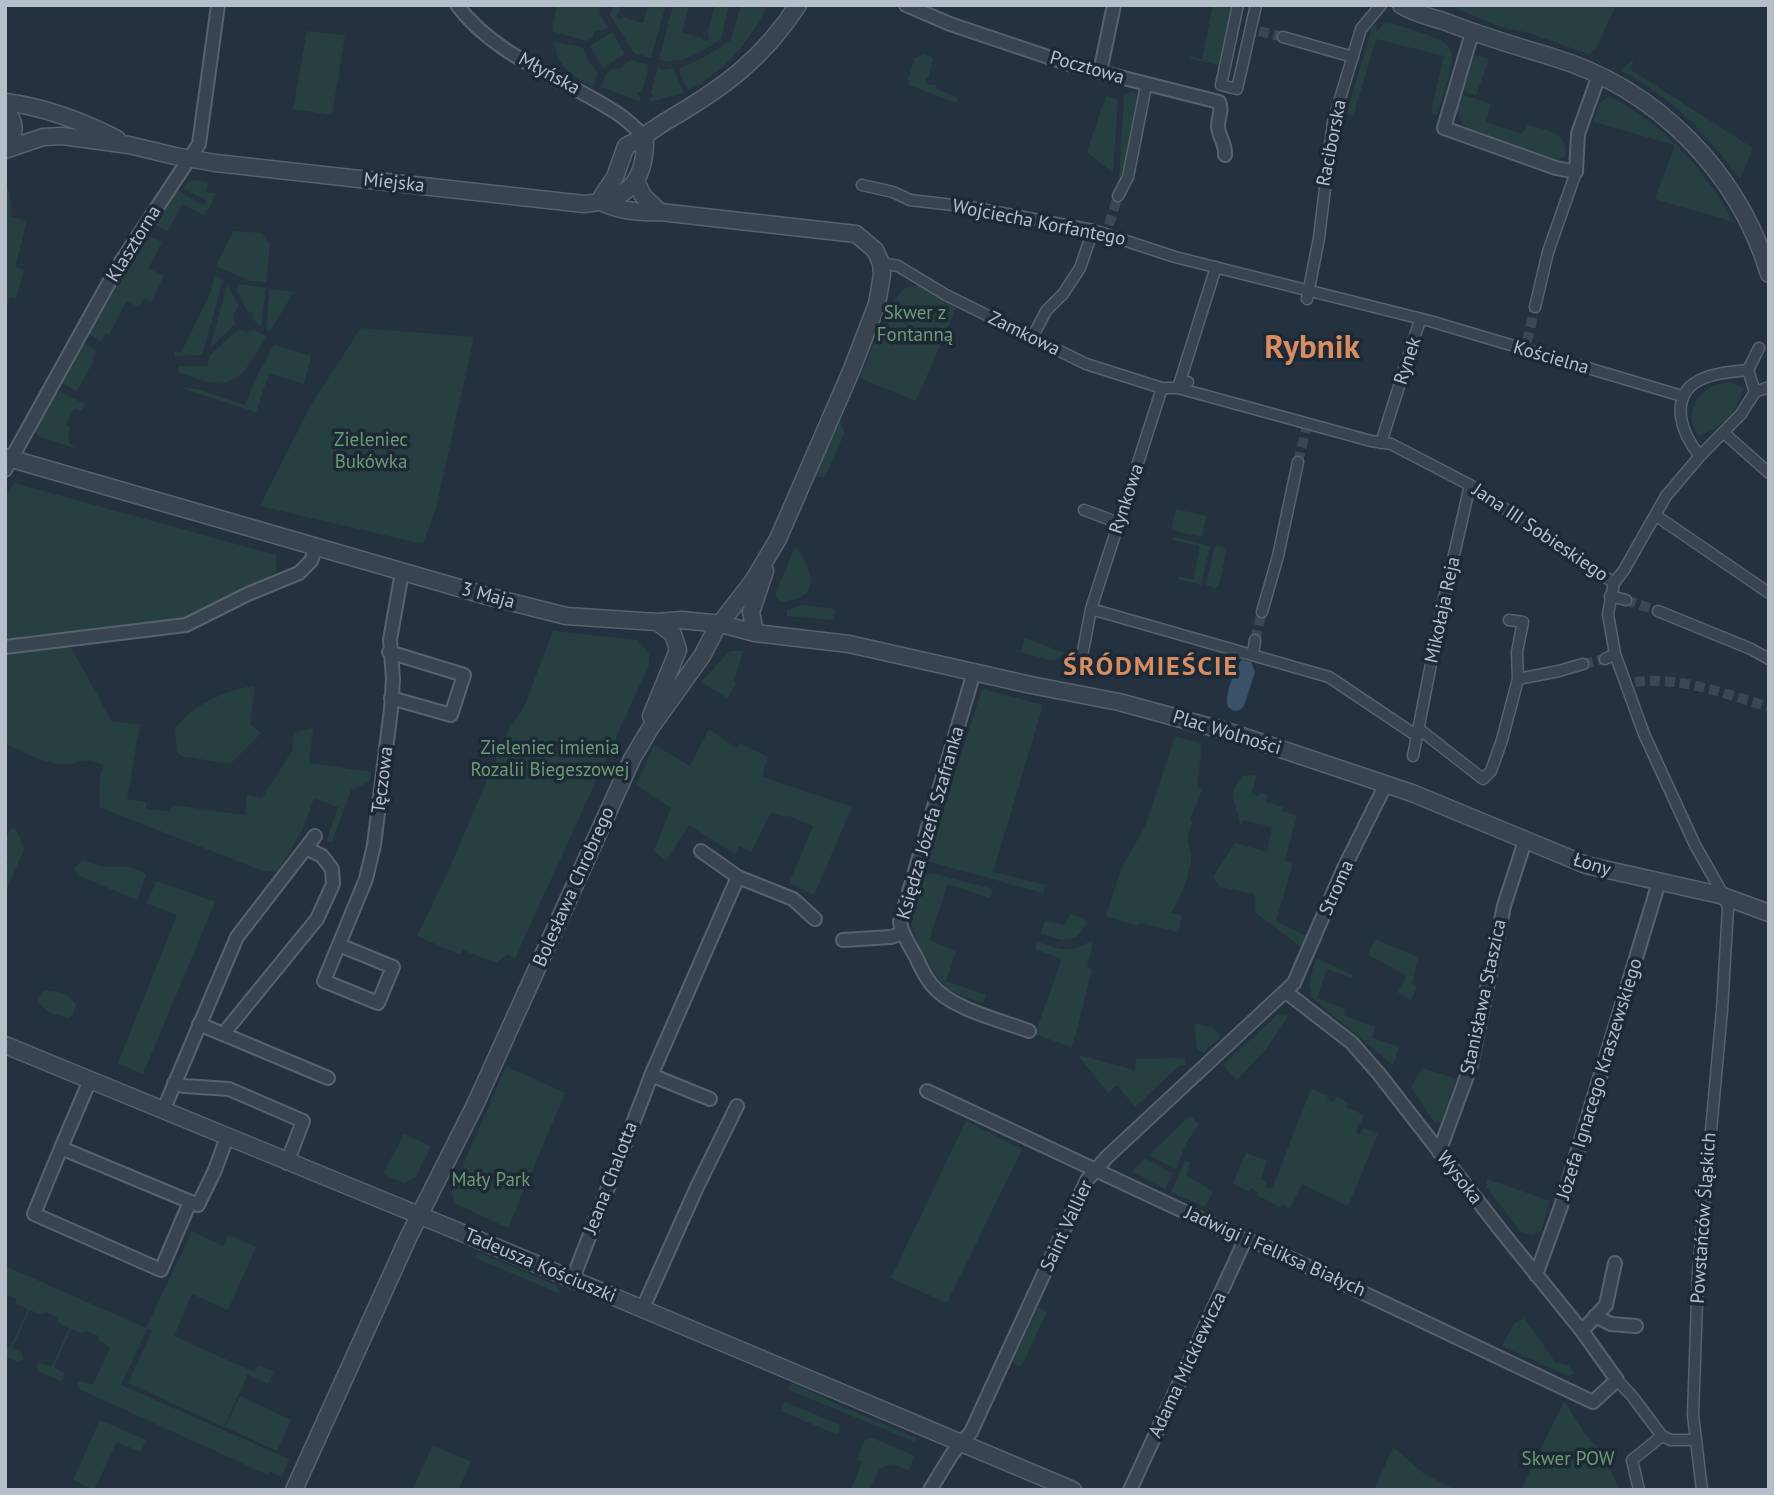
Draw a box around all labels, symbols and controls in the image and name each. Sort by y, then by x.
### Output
street label: Pocztowa [1047,47,1127,89]
street label: Młyńska [514,48,584,100]
street label: Raciborska [1312,98,1352,188]
street label: Miejska [362,168,426,198]
street label: Wojciecha Korfantego [950,195,1128,251]
street label: Klasztorna [102,202,166,286]
park label: Skwer z Fontanną [877,303,953,347]
street label: Zamkowa [984,307,1064,361]
district label: Rybnik [1264,329,1360,369]
street label: Rynek [1390,334,1426,388]
street label: Kościelna [1511,336,1591,380]
park label: Zieleniec Bukówka [334,430,408,474]
street label: Rynkowa [1105,461,1149,537]
street label: Jana III Sobieskiego [1468,479,1612,587]
street label: Mikołaja Reja [1421,555,1465,665]
street label: 3 Maja [459,578,517,614]
district label: ŚRÓDMIEŚCIE [1064,652,1238,684]
street label: Plac Wolności [1170,706,1284,760]
street label: Księdza Józefa Szafranka [893,724,969,922]
park label: Zieleniec imienia Rozalii Biegeszowej [470,738,630,782]
street label: Tęczowa [368,745,398,815]
street label: Bolesława Chrobrego [529,804,619,970]
street label: Łony [1570,849,1614,881]
street label: Stroma [1315,857,1359,919]
street label: Stanisława Staszica [1456,917,1512,1077]
street label: Józefa Ignacego Kraszewskiego [1552,956,1648,1202]
street label: Jeana Chalotta [579,1119,643,1237]
street label: Powstańców Śląskich [1687,1132,1721,1304]
street label: Wysoka [1431,1147,1487,1209]
park label: Mały Park [452,1170,530,1192]
street label: Saint Vallier [1036,1177,1098,1275]
street label: Jadwigi i Feliksa Białych [1181,1202,1369,1302]
street label: Tadeusza Kościuszki [461,1224,619,1308]
street label: Adama Mickiewicza [1144,1288,1232,1442]
park label: Skwer POW [1522,1449,1614,1471]

